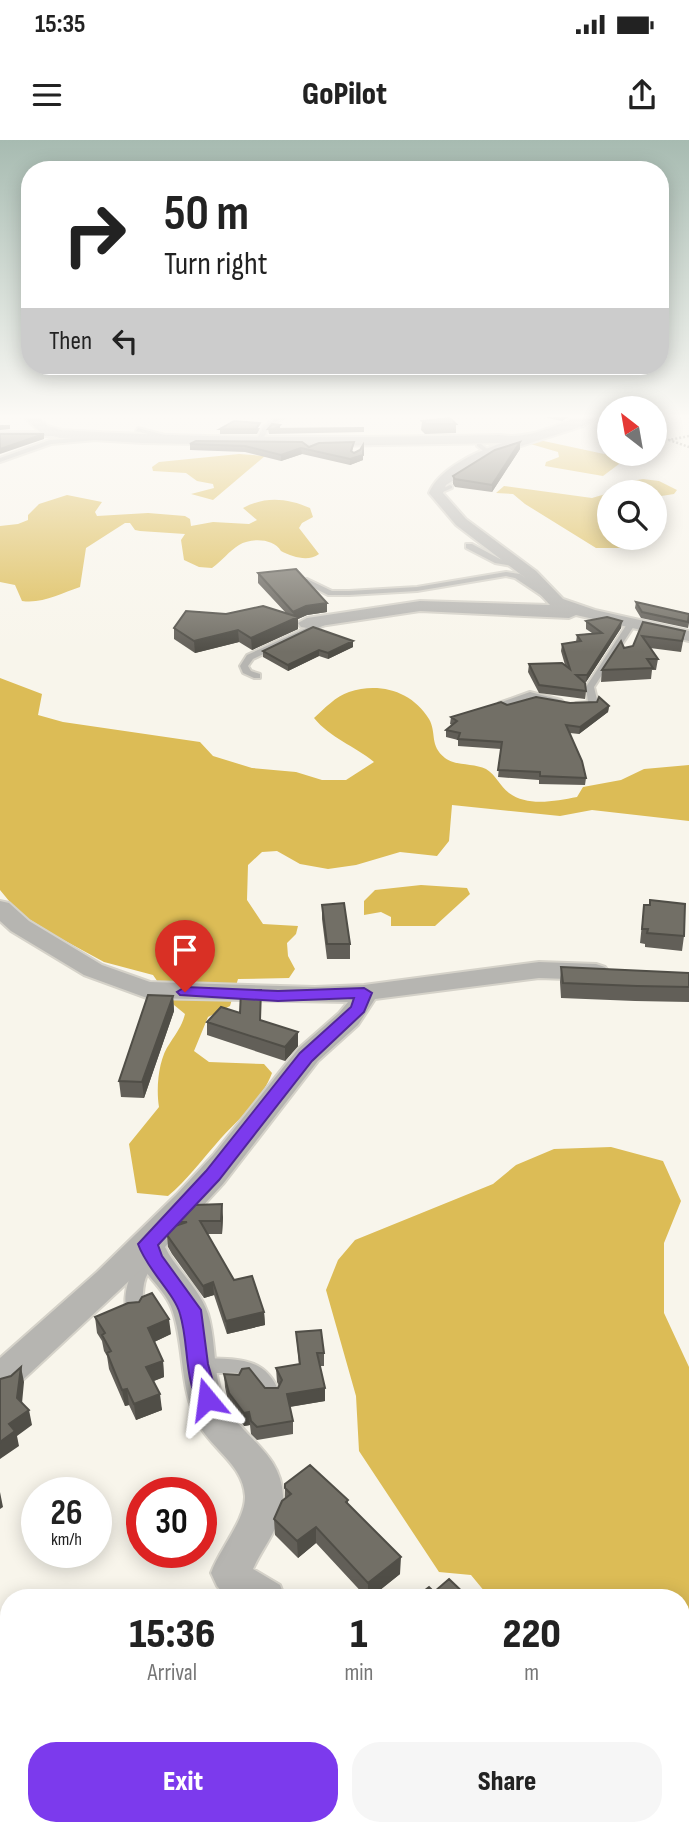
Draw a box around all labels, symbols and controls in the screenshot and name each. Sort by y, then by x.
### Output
text: 15:35 [35,9,86,40]
text: GoPilot [302,75,387,114]
icon: menu [28,76,66,114]
icon: share [623,76,661,114]
text: 50 m [164,185,249,244]
icon: right [49,189,140,280]
text: Turn right [164,245,268,284]
icon: left [106,322,144,360]
text: Then [49,326,92,357]
north arrow [597,396,667,466]
map controls [597,396,667,550]
button: search [597,480,667,550]
pin [155,920,215,992]
icon: arrive [166,931,204,969]
position arrow [170,1362,244,1436]
speed limit sign: 30 [126,1477,217,1568]
text: 26 [51,1492,82,1535]
text: km/h [51,1529,82,1550]
text: 15:36 [129,1609,215,1660]
text: 1 [350,1609,368,1660]
text: 220 [503,1609,561,1660]
text: Arrival [148,1659,197,1687]
text: min [345,1659,373,1687]
text: m [524,1659,539,1687]
button: Exit [28,1742,338,1822]
button: Share [352,1742,662,1822]

